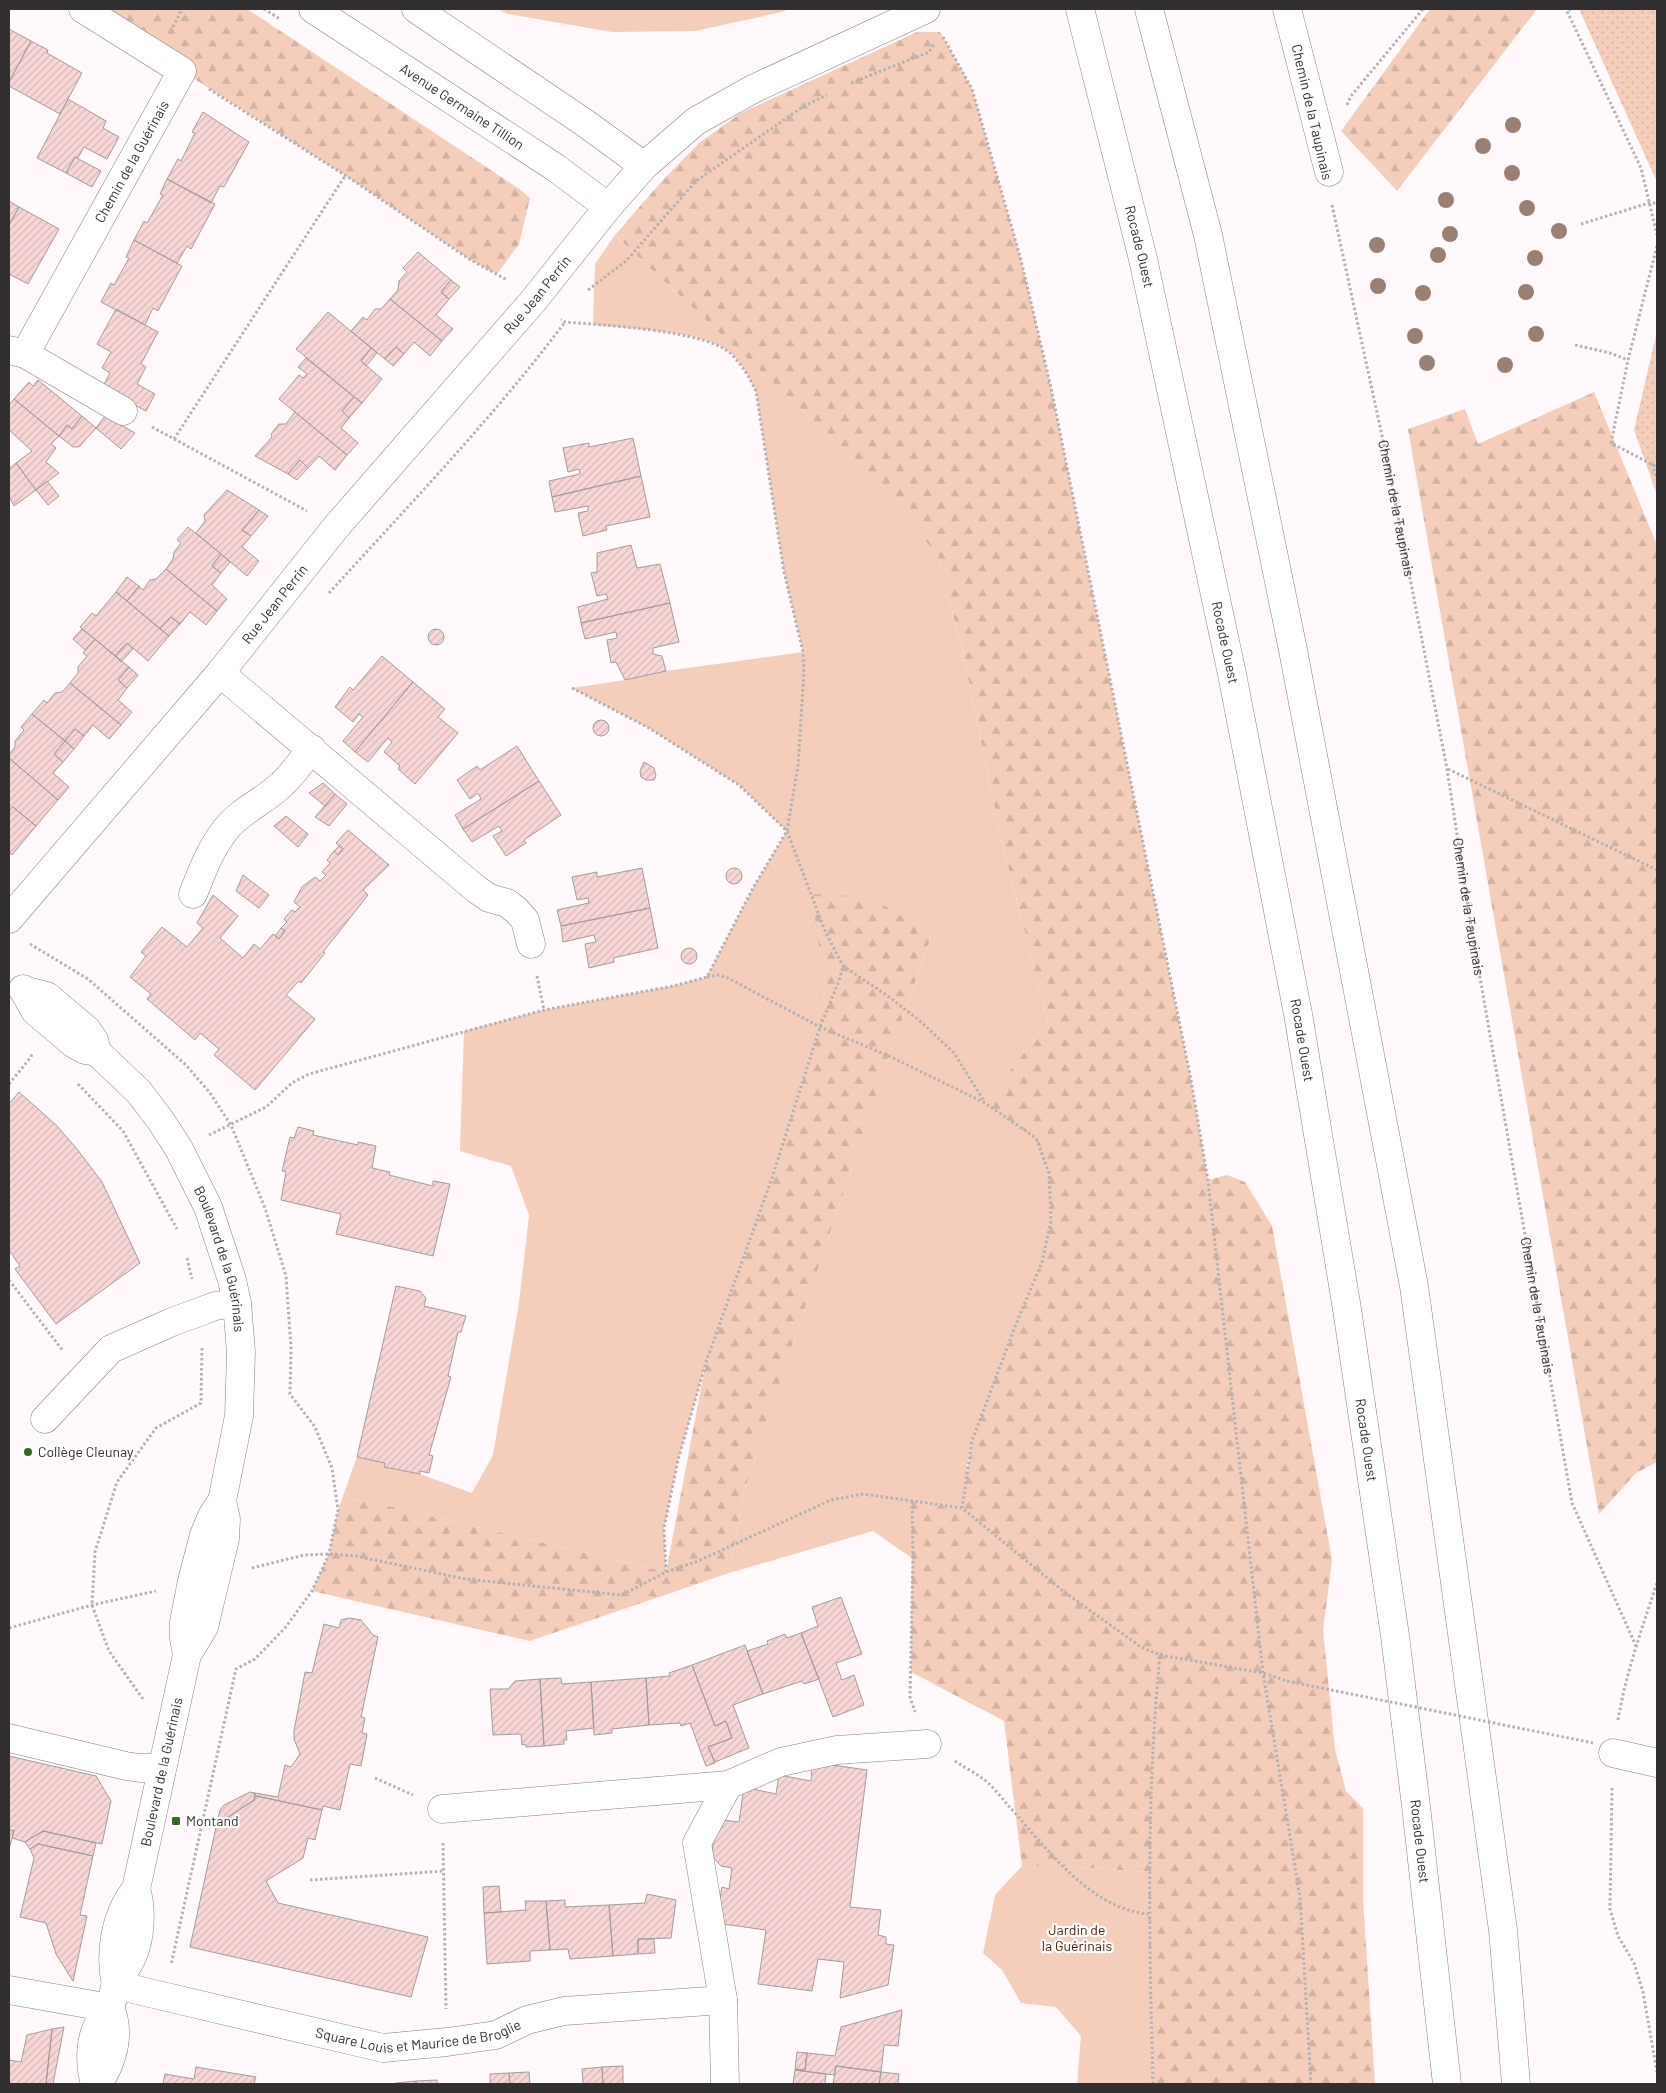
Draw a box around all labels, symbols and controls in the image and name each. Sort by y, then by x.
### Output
street label: Chemin de la Taupinais [1289,42,1336,182]
street label: Avenue Germaine Tillion [397,59,528,153]
street label: Chemin de la Guérinais [91,97,172,226]
street label: Rocade Ouest [1122,204,1158,289]
street label: Rue Jean Perrin [500,252,574,337]
street label: Chemin de la Taupinais [1375,438,1419,578]
street label: Rue Jean Perrin [238,561,311,647]
street label: Rocade Ouest [1209,600,1243,685]
street label: Chemin de la Taupinais [1450,837,1488,977]
street label: Rocade Ouest [1287,997,1318,1083]
street label: Boulevard de la Guérinais [191,1183,248,1333]
street label: Chemin de la Taupinais [1518,1236,1558,1376]
street label: Rocade Ouest [1352,1397,1381,1483]
place label: Collège Cleunay [38,1443,134,1460]
marker: Collège Cleunay [22,1446,34,1458]
street label: Boulevard de la Guérinais [137,1695,186,1848]
street label: Rocade Ouest [1407,1799,1434,1884]
place label: Montand [186,1812,239,1829]
marker: Montand [170,1815,182,1827]
park label: Jardin de la Guérinais [1042,1921,1112,1954]
street label: Square Louis et Maurice de Broglie [314,2015,523,2056]

